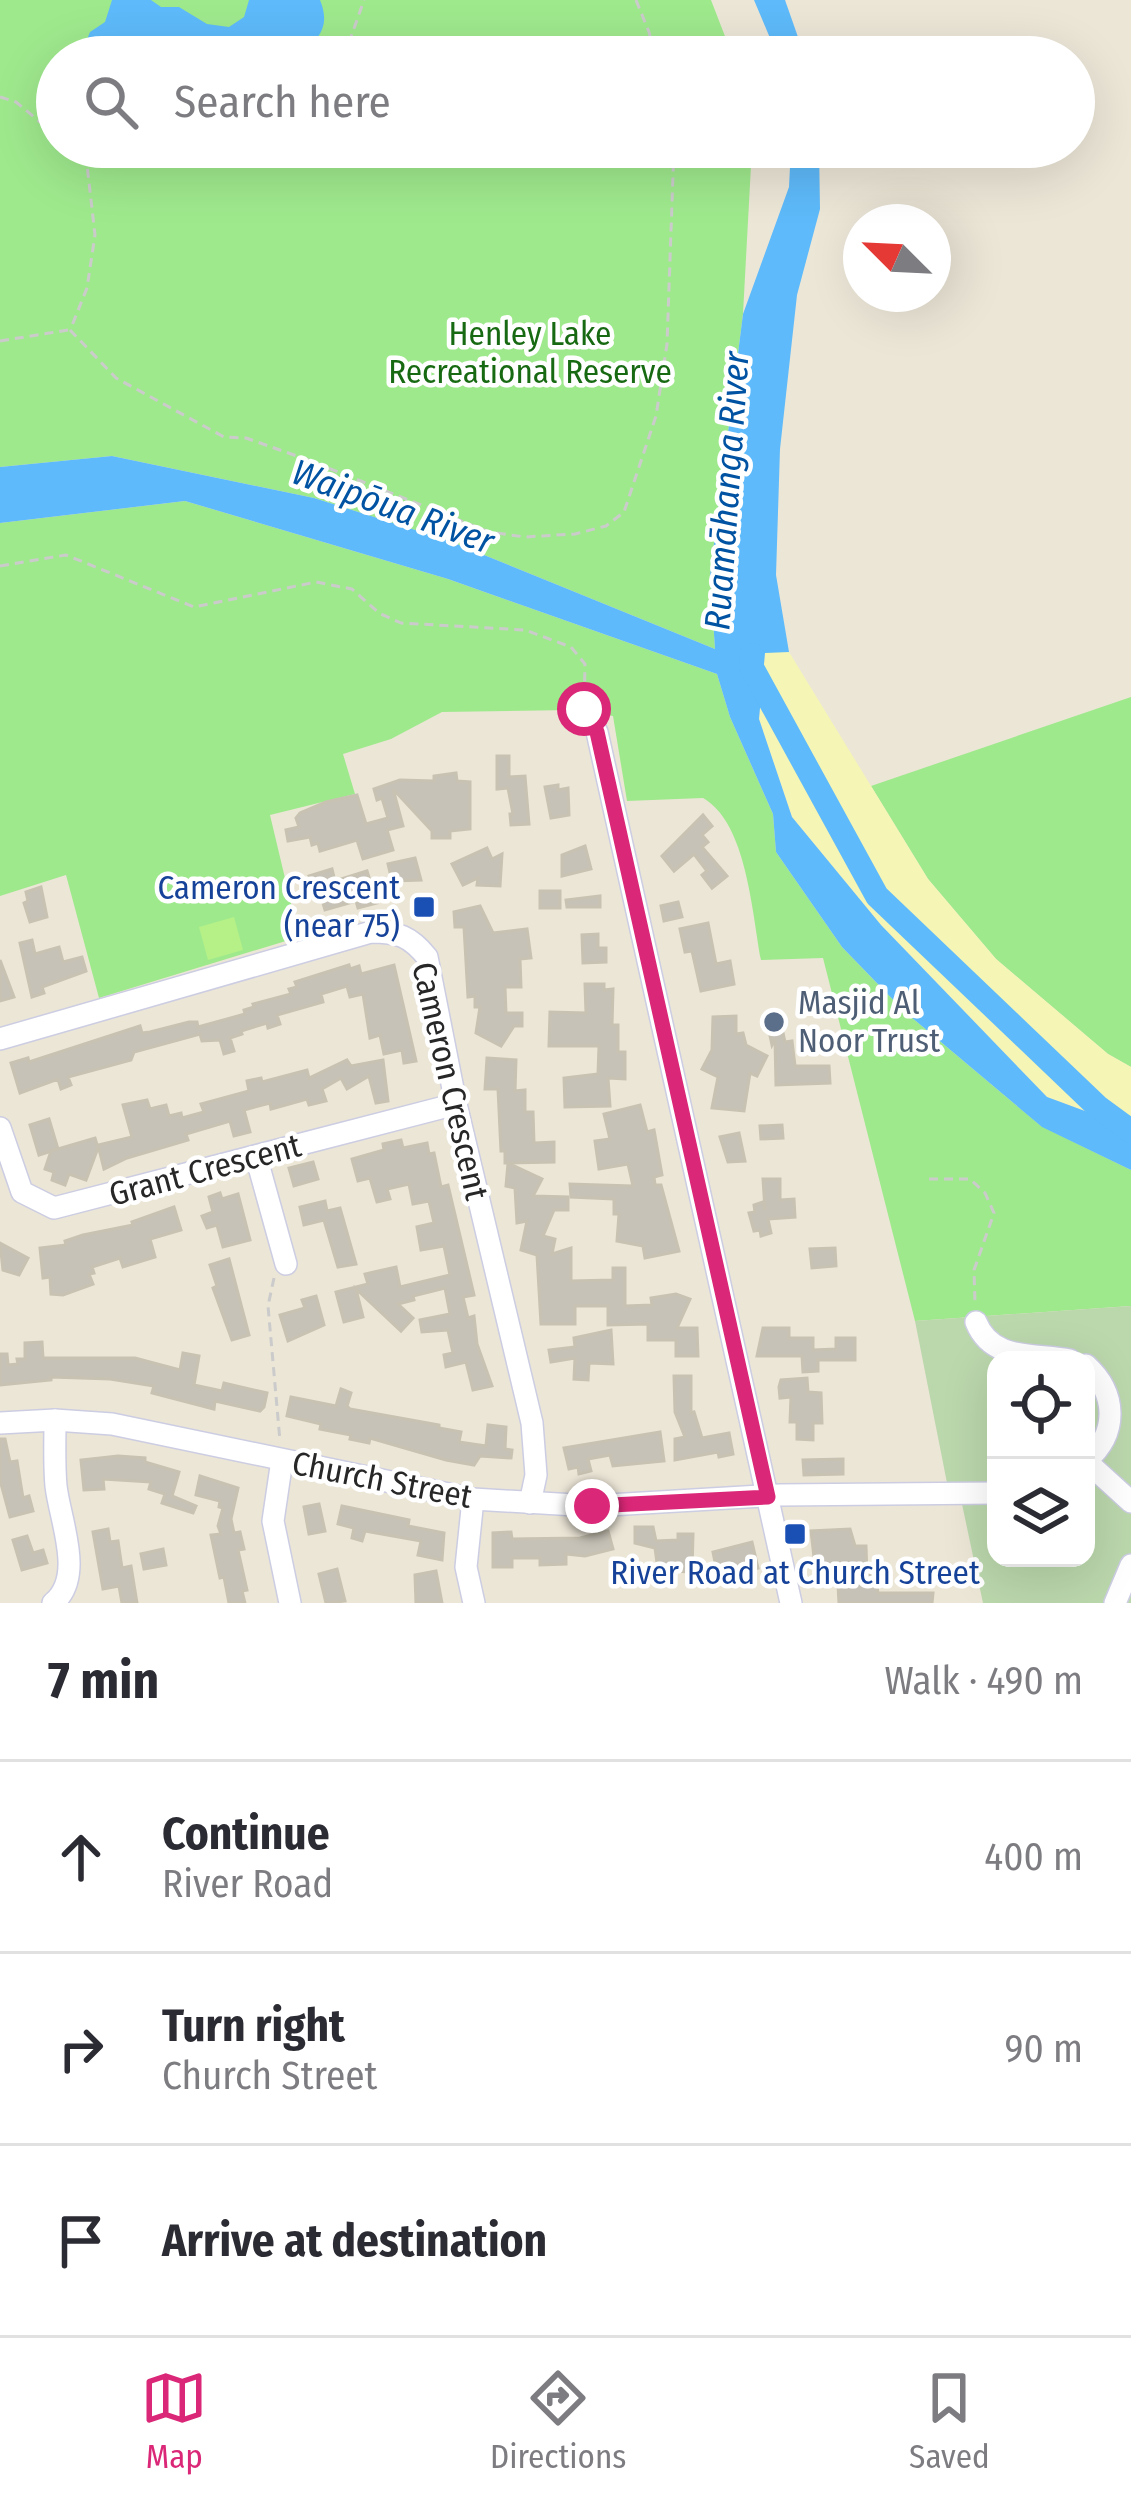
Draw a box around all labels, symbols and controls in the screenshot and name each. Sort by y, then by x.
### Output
search box [36,36,1095,168]
icon: search [78,69,144,135]
text: Search here [174,75,391,129]
north arrow [843,204,951,312]
park label: Henley Lake Recreational Reserve [388,314,672,392]
water label: Ruamāhanga River [695,349,759,632]
water label: Waipōua River [286,450,501,564]
route start [557,682,611,736]
place label: Cameron Crescent (near 75) [157,868,400,946]
marker: Cameron Crescent (near 75) [411,894,437,920]
street label: Cameron Crescent [403,958,497,1204]
place label: Masjid Al Noor Trust [798,983,940,1061]
marker: Masjid Al Noor Trust [761,1009,787,1035]
street label: Grant Crescent [105,1125,305,1215]
map controls [987,1351,1095,1567]
button: locate [987,1351,1095,1459]
street label: Church Street [289,1443,475,1517]
button: layers [987,1459,1095,1567]
route end [565,1479,619,1533]
marker: River Road at Church Street [782,1521,808,1547]
place label: River Road at Church Street [610,1553,980,1593]
text: 7 min [48,1650,159,1712]
text: Walk · 490 m [885,1658,1083,1704]
text: Continue [162,1807,330,1861]
icon: ahead [48,1824,114,1890]
text: 400 m [984,1834,1083,1880]
text: River Road [162,1861,333,1907]
text: Turn right [162,1999,345,2053]
icon: right [48,2016,114,2082]
text: 90 m [1005,2026,1083,2072]
text: Church Street [162,2053,377,2099]
icon: arrive [48,2208,114,2274]
text: Arrive at destination [162,2214,547,2268]
tab: Map [141,2365,207,2477]
tab: Directions [490,2365,626,2477]
tab: Saved [909,2365,990,2477]

